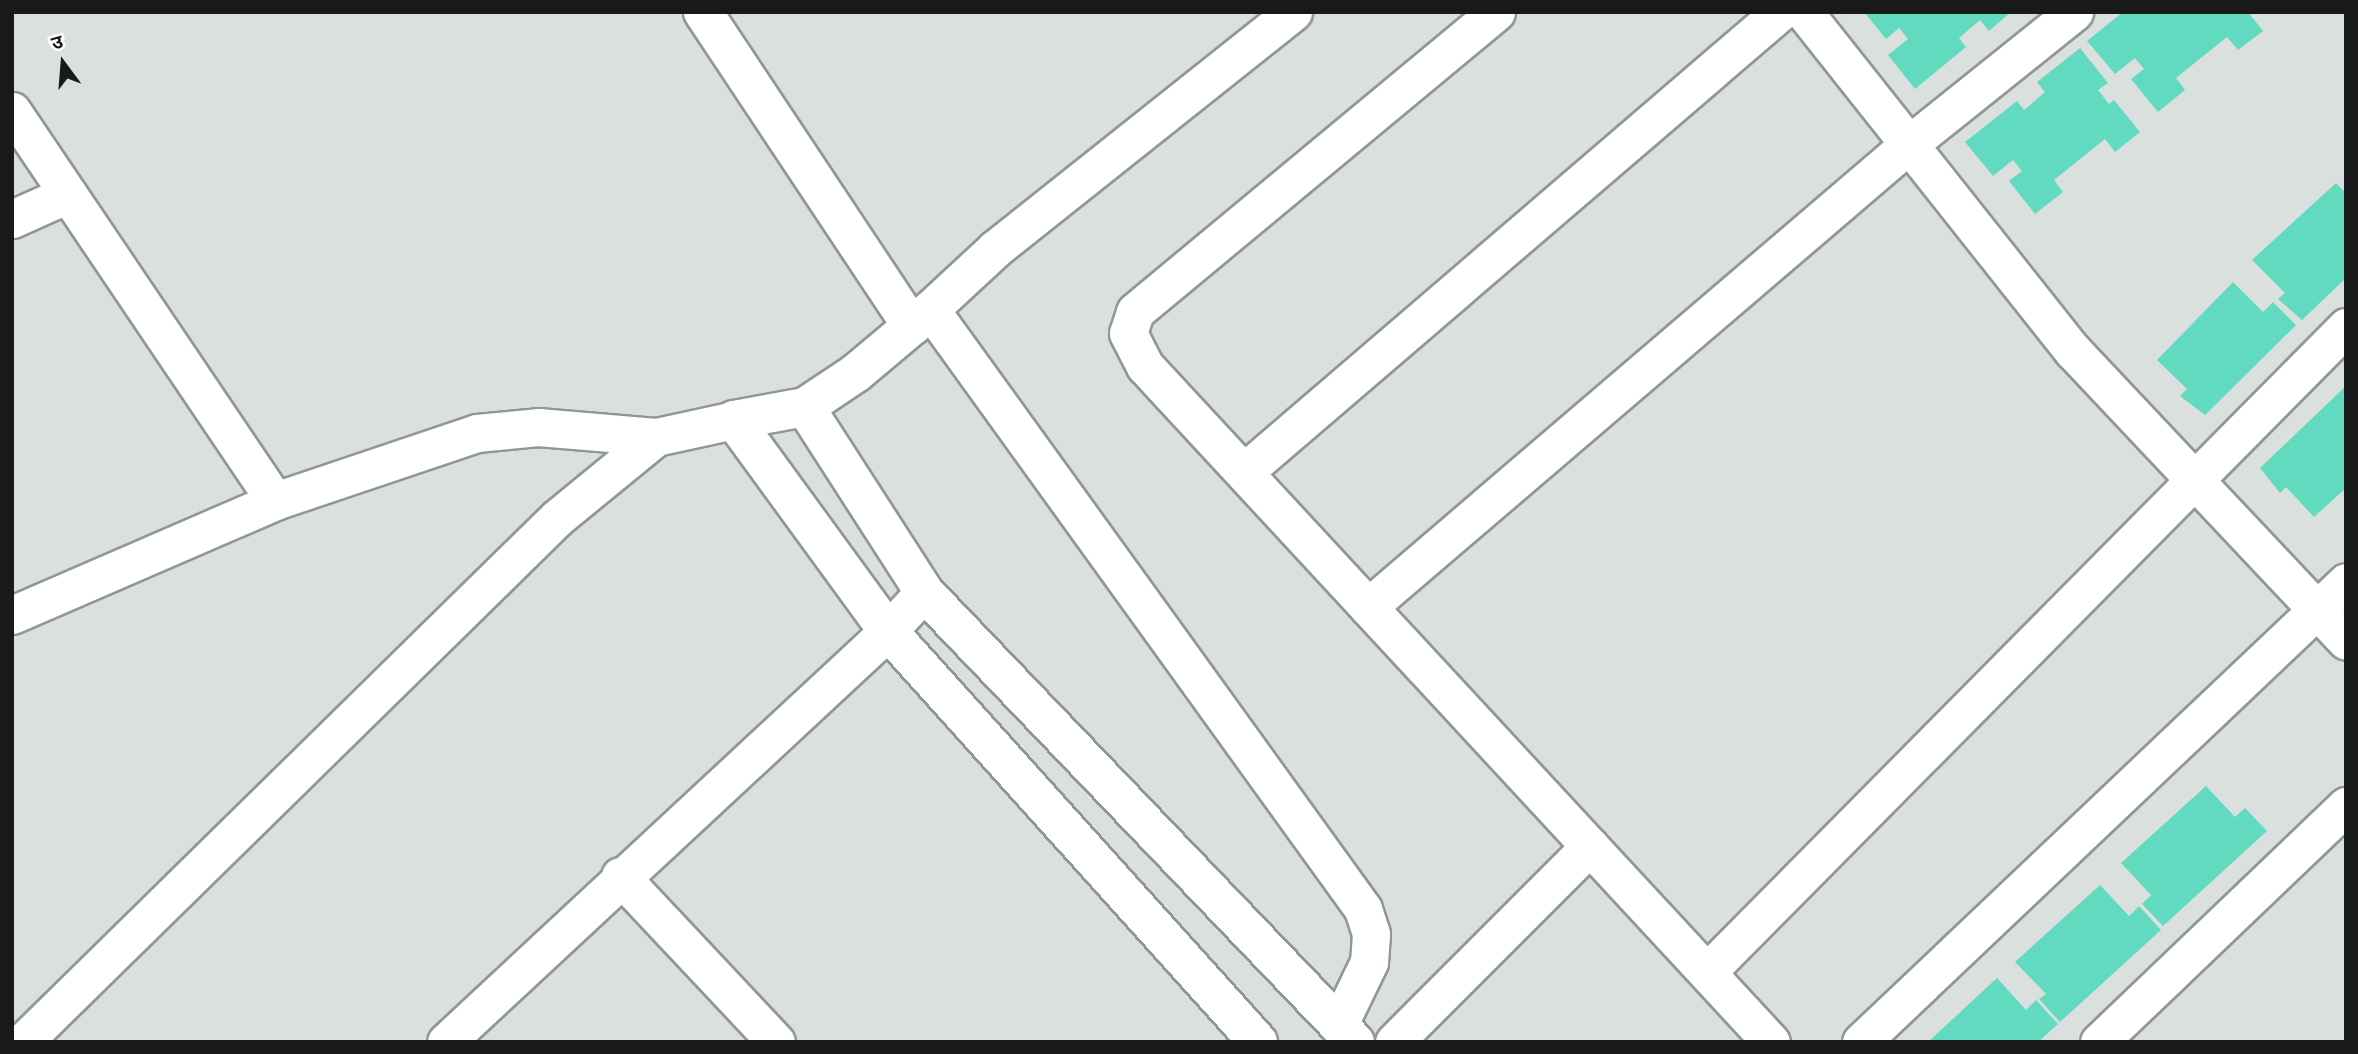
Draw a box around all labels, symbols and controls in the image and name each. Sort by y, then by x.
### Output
north arrow [28,28,98,98]
text: उ [49,30,66,55]

